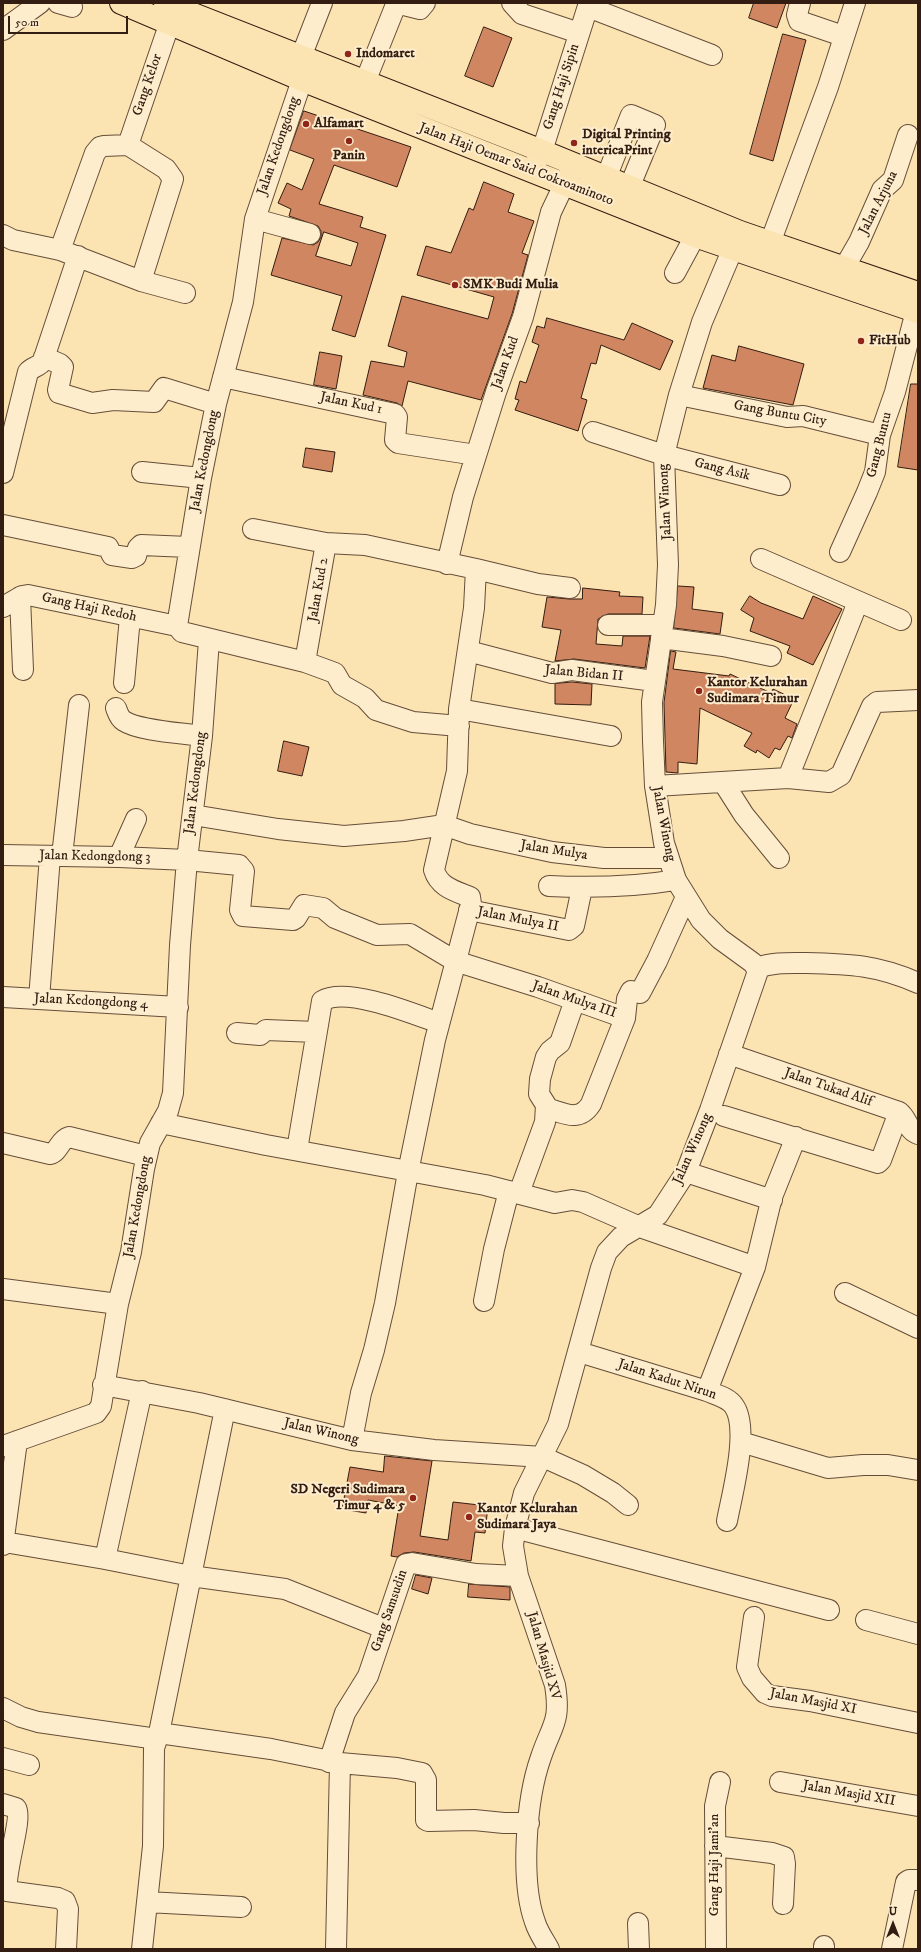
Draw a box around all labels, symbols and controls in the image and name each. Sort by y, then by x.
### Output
scale bar [10,8,130,34]
text: 50 m [15,15,39,30]
street label: Gang Haji Sipin [540,42,584,132]
place label: Indomaret [356,46,415,62]
marker: Indomaret [343,49,353,59]
street label: Gang Kelor [130,52,166,118]
street label: Jalan Kedongdong [254,95,304,197]
place label: Alfamart [314,116,364,132]
marker: Alfamart [301,119,311,129]
street label: Jalan Haji Oemar Said Cokroaminoto [416,120,616,210]
place label: Digital Printing intericaPrint [582,127,670,160]
marker: Panin [344,136,354,146]
marker: Digital Printing intericaPrint [569,138,579,148]
place label: Panin [333,148,365,164]
street label: Jalan Arjuna [856,168,902,238]
place label: SMK Budi Mulia [463,277,558,293]
marker: SMK Budi Mulia [450,280,460,290]
place label: FitHub [869,333,910,349]
street label: Jalan Kud [489,334,523,392]
marker: FitHub [856,336,866,346]
street label: Jalan Kud 1 [318,389,384,419]
street label: Gang Buntu City [732,398,828,430]
street label: Jalan Kedongdong [187,409,223,513]
street label: Gang Buntu [864,410,896,480]
street label: Gang Asik [692,455,752,485]
street label: Jalan Winong [656,463,676,541]
street label: Jalan Kud 2 [305,557,333,623]
street label: Gang Haji Redoh [40,590,138,626]
street label: Jalan Bidan II [544,662,624,686]
place label: Kantor Kelurahan Sudimara Timur [707,675,808,708]
marker: Kantor Kelurahan Sudimara Timur [694,686,704,696]
street label: Jalan Kedongdong [181,731,211,835]
street label: Jalan Winong [647,785,679,863]
street label: Jalan Mulya [519,837,589,865]
street label: Jalan Kedongdong 3 [39,848,151,866]
street label: Jalan Mulya II [476,904,560,936]
street label: Jalan Mulya III [530,978,618,1022]
street label: Jalan Kedongdong 4 [34,991,148,1013]
street label: Jalan Tukad Alif [782,1065,874,1111]
street label: Jalan Winong [670,1111,716,1187]
street label: Jalan Kedongdong [121,1155,155,1259]
street label: Jalan Kadut Nirun [616,1356,718,1404]
street label: Jalan Winong [282,1415,360,1449]
place label: SD Negeri Sudimara Timur 4 & 5 [290,1482,405,1514]
marker: SD Negeri Sudimara Timur 4 & 5 [408,1493,418,1503]
place label: Kantor Kelurahan Sudimara Jaya [477,1501,578,1534]
marker: Kantor Kelurahan Sudimara Jaya [464,1512,474,1522]
street label: Gang Samsudin [368,1568,412,1654]
street label: Jalan Masjid XV [522,1610,564,1702]
street label: Jalan Masjid XI [768,1685,858,1719]
street label: Jalan Masjid XII [801,1778,897,1810]
street label: Gang Haji Jami'an [707,1814,723,1916]
north arrow [873,1904,913,1944]
text: U [889,1905,897,1919]

